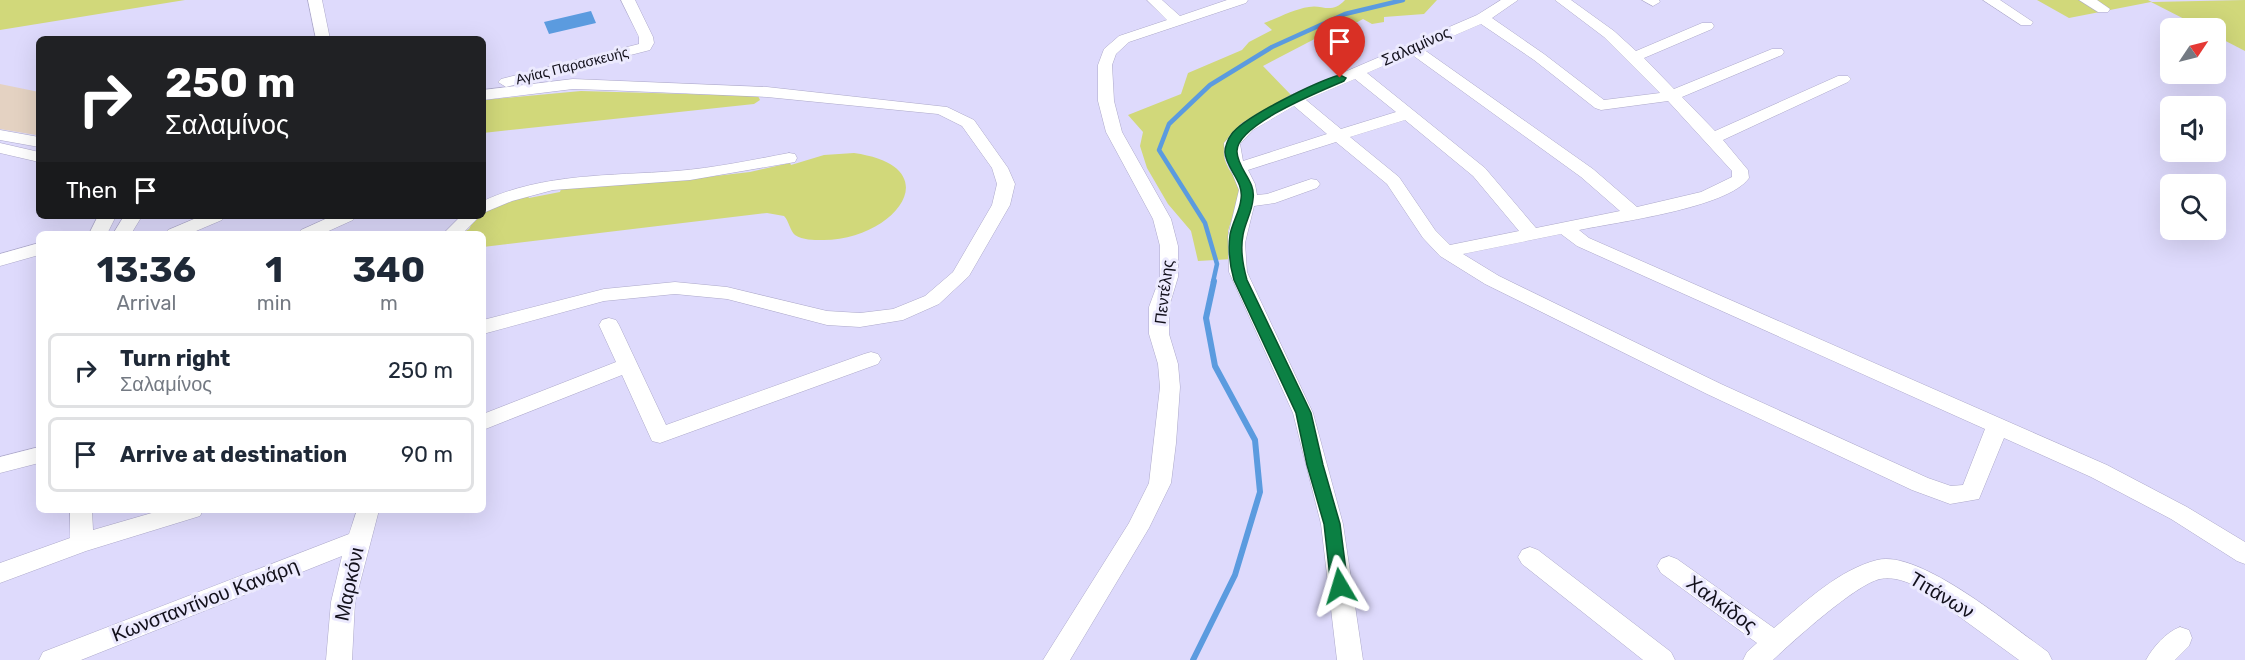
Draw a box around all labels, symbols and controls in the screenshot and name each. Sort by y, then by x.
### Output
pin [1314,16,1365,78]
north arrow [2160,18,2226,84]
map controls [2160,18,2226,240]
street label: Σαλαμίνος [1379,22,1454,70]
icon: arrive [1323,25,1356,58]
street label: Αγίας Παρασκευής [514,44,630,88]
text: 250 m [165,58,295,108]
icon: right [66,60,144,138]
button: sound [2160,96,2226,162]
text: Σαλαμίνος [165,109,289,141]
icon: arrive [129,174,162,207]
button: search [2160,174,2226,240]
text: Then [66,177,117,204]
text: 13:36 [97,248,196,291]
text: 1 [265,248,283,291]
text: 340 [352,248,425,291]
street label: Πεντέλης [1151,258,1177,325]
text: Arrival [116,291,176,315]
text: min [257,291,292,315]
text: m [380,291,398,315]
text: Turn right [120,345,230,372]
icon: right [69,354,102,387]
text: 250 m [388,357,453,384]
text: Σαλαμίνος [120,372,212,396]
icon: arrive [69,438,102,471]
text: Arrive at destination [120,441,347,468]
text: 90 m [401,441,453,468]
street label: Μαρκόνι [329,545,369,623]
street label: Κωνσταντίνου Κανάρη [108,553,302,647]
position arrow [1308,554,1372,618]
street label: Τιτάνων [1906,567,1978,623]
street label: Χαλκίδος [1682,570,1762,638]

